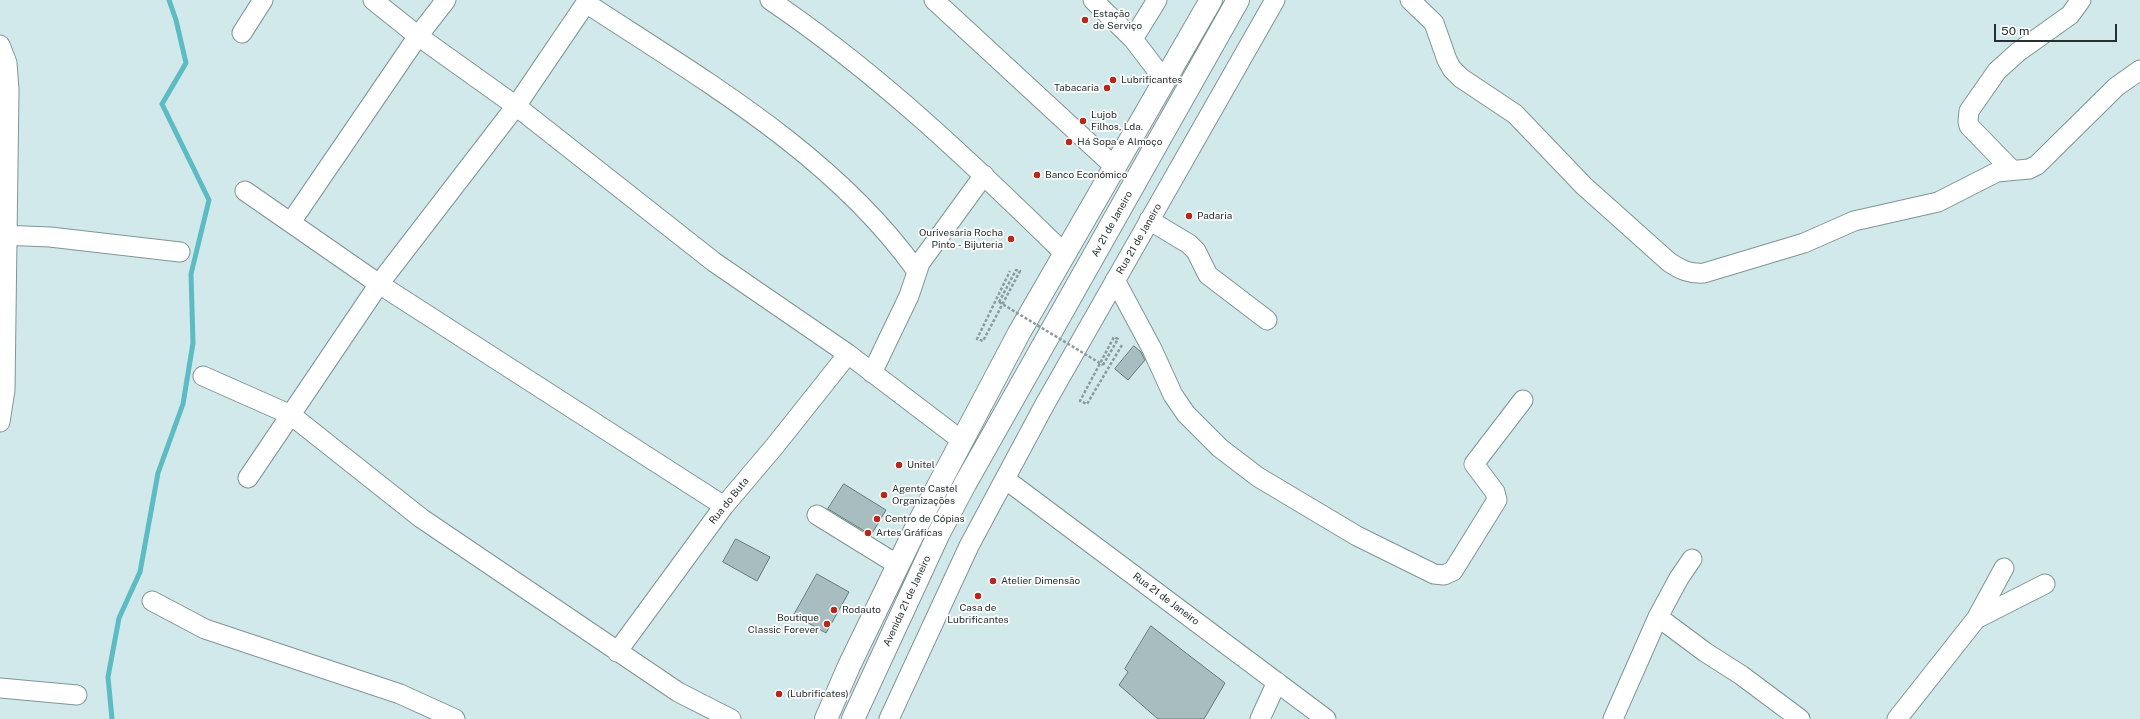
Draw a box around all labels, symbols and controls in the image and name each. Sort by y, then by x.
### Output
place label: Estação de Serviço [1093,8,1142,32]
marker: Estação de Serviço [1080,15,1090,25]
scale bar [1996,16,2119,42]
text: 50 m [2001,24,2029,38]
place label: Lubrificantes [1121,74,1182,86]
marker: Lubrificantes [1108,75,1118,85]
place label: Tabacaria [1054,82,1099,94]
marker: Tabacaria [1102,83,1112,93]
place label: Lujob Filhos, Lda. [1091,109,1143,132]
marker: Lujob Filhos, Lda. [1078,116,1088,126]
place label: Há Sopa e Almoço [1077,136,1162,148]
marker: Há Sopa e Almoço [1064,137,1074,147]
place label: Banco Económico [1045,169,1127,181]
marker: Banco Económico [1032,170,1042,180]
street label: Av 21 de Janeiro [1089,189,1135,259]
street label: Rua 21 de Janeiro [1114,201,1164,277]
place label: Padaria [1197,210,1232,222]
marker: Padaria [1184,211,1194,221]
place label: Ourivesaria Rocha Pinto - Bijuteria [919,227,1003,250]
marker: Ourivesaria Rocha Pinto - Bijuteria [1006,234,1016,244]
place label: Unitel [907,459,935,471]
marker: Unitel [894,460,904,470]
street label: Rua do Buta [707,475,751,527]
place label: Agente Castel Organizações [892,483,958,506]
marker: Agente Castel Organizações [879,490,889,500]
place label: Centro de Cópias [885,513,964,525]
marker: Centro de Cópias [872,514,882,524]
place label: Artes Gráficas [876,527,942,539]
marker: Artes Gráficas [863,528,873,538]
street label: Avenida 21 de Janeiro [881,554,933,648]
street label: Rua 21 de Janeiro [1131,570,1201,628]
place label: Atelier Dimensão [1001,575,1080,587]
marker: Atelier Dimensão [988,576,998,586]
marker: Casa de Lubrificantes [973,591,983,601]
place label: Casa de Lubrificantes [947,602,1009,626]
place label: Rodauto [842,604,881,616]
marker: Rodauto [829,605,839,615]
place label: Boutique Classic Forever [748,612,819,636]
marker: Boutique Classic Forever [822,619,832,629]
place label: (Lubrificates) [787,688,849,700]
marker: (Lubrificates) [774,689,784,699]

